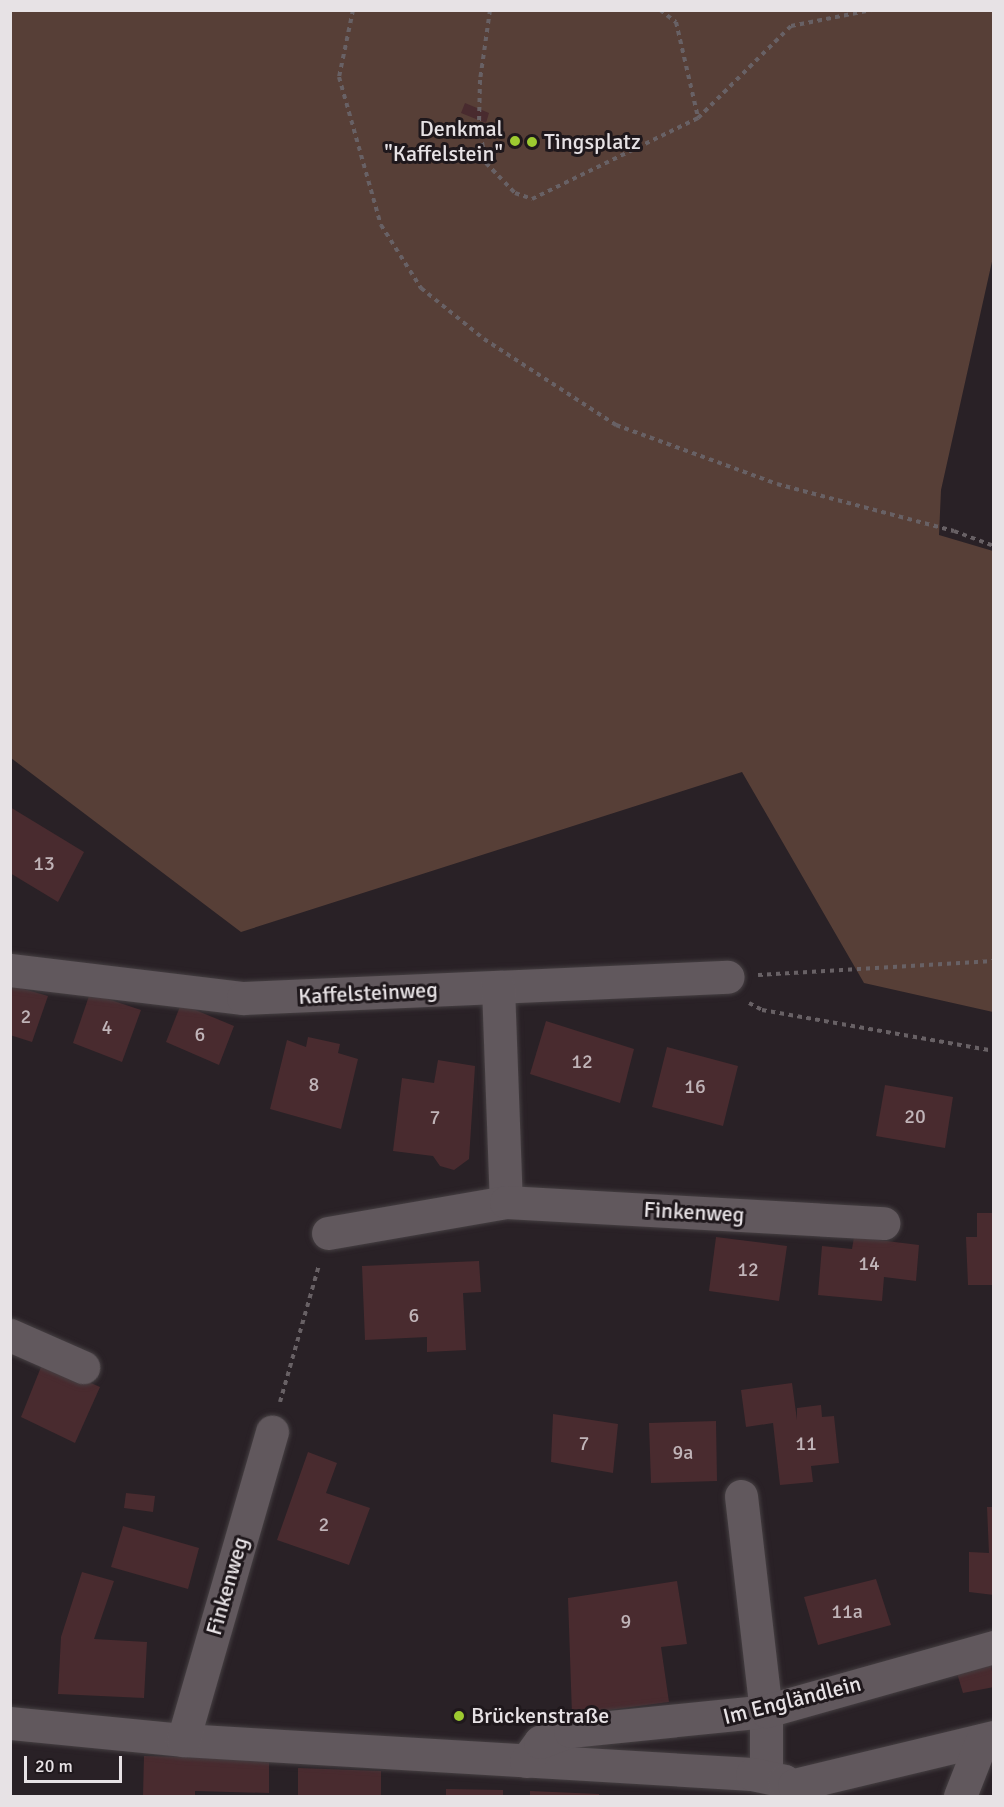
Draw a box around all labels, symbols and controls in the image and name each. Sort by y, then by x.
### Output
place label: Denkmal "Kaffelstein" [384,115,503,166]
place label: Tingsplatz [544,129,641,155]
marker: Denkmal "Kaffelstein" [508,134,522,148]
marker: Tingsplatz [525,135,539,149]
house number: 13 [33,851,55,875]
street label: Kaffelsteinweg [298,976,438,1010]
house number: 2 [21,1004,31,1028]
house number: 4 [102,1015,112,1039]
house number: 6 [195,1022,205,1046]
house number: 12 [571,1049,593,1073]
house number: 8 [309,1072,319,1096]
house number: 16 [684,1074,706,1098]
house number: 20 [904,1104,926,1128]
house number: 7 [430,1105,440,1129]
street label: Finkenweg [643,1196,745,1228]
house number: 14 [858,1251,880,1275]
house number: 12 [737,1257,759,1281]
house number: 6 [409,1303,419,1327]
house number: 7 [579,1431,589,1455]
house number: 11 [795,1431,817,1455]
house number: 9a [673,1440,693,1464]
house number: 2 [319,1512,329,1536]
street label: Finkenweg [200,1534,254,1638]
house number: 11a [831,1599,863,1623]
house number: 9 [621,1609,631,1633]
street label: Im Engländlein [720,1670,864,1730]
place label: Brückenstraße [471,1703,609,1729]
marker: Brückenstraße [452,1709,466,1723]
scale bar [27,1744,124,1782]
text: 20 m [35,1755,73,1777]

